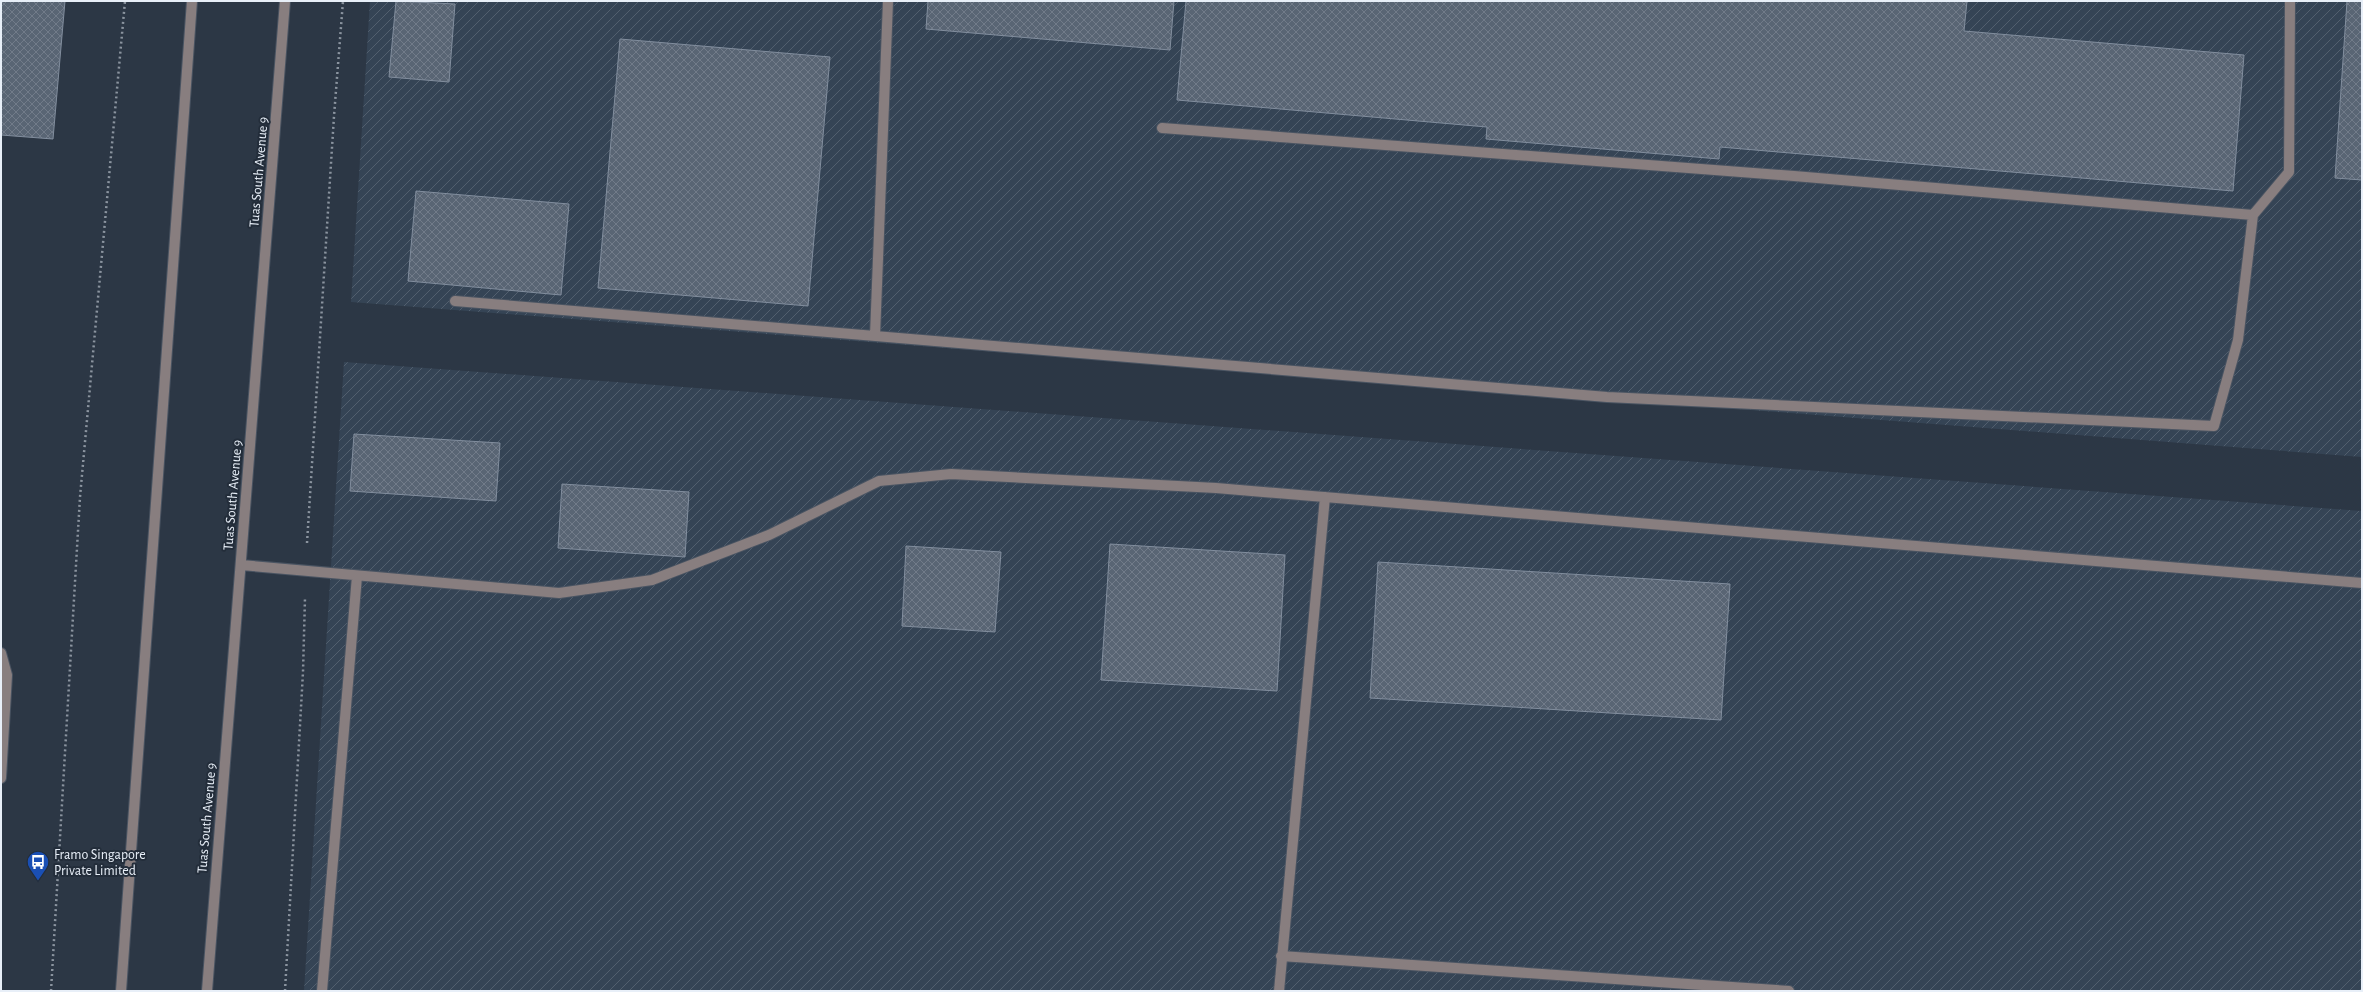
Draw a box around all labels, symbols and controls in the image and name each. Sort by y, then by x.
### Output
street label: Tuas South Avenue 9 [247,116,271,228]
street label: Tuas South Avenue 9 [221,439,245,551]
street label: Tuas South Avenue 9 [195,762,219,874]
place label: Framo Singapore Private Limited [54,848,146,878]
bus stop icon: Framo Singapore Private Limited [25,849,51,882]

